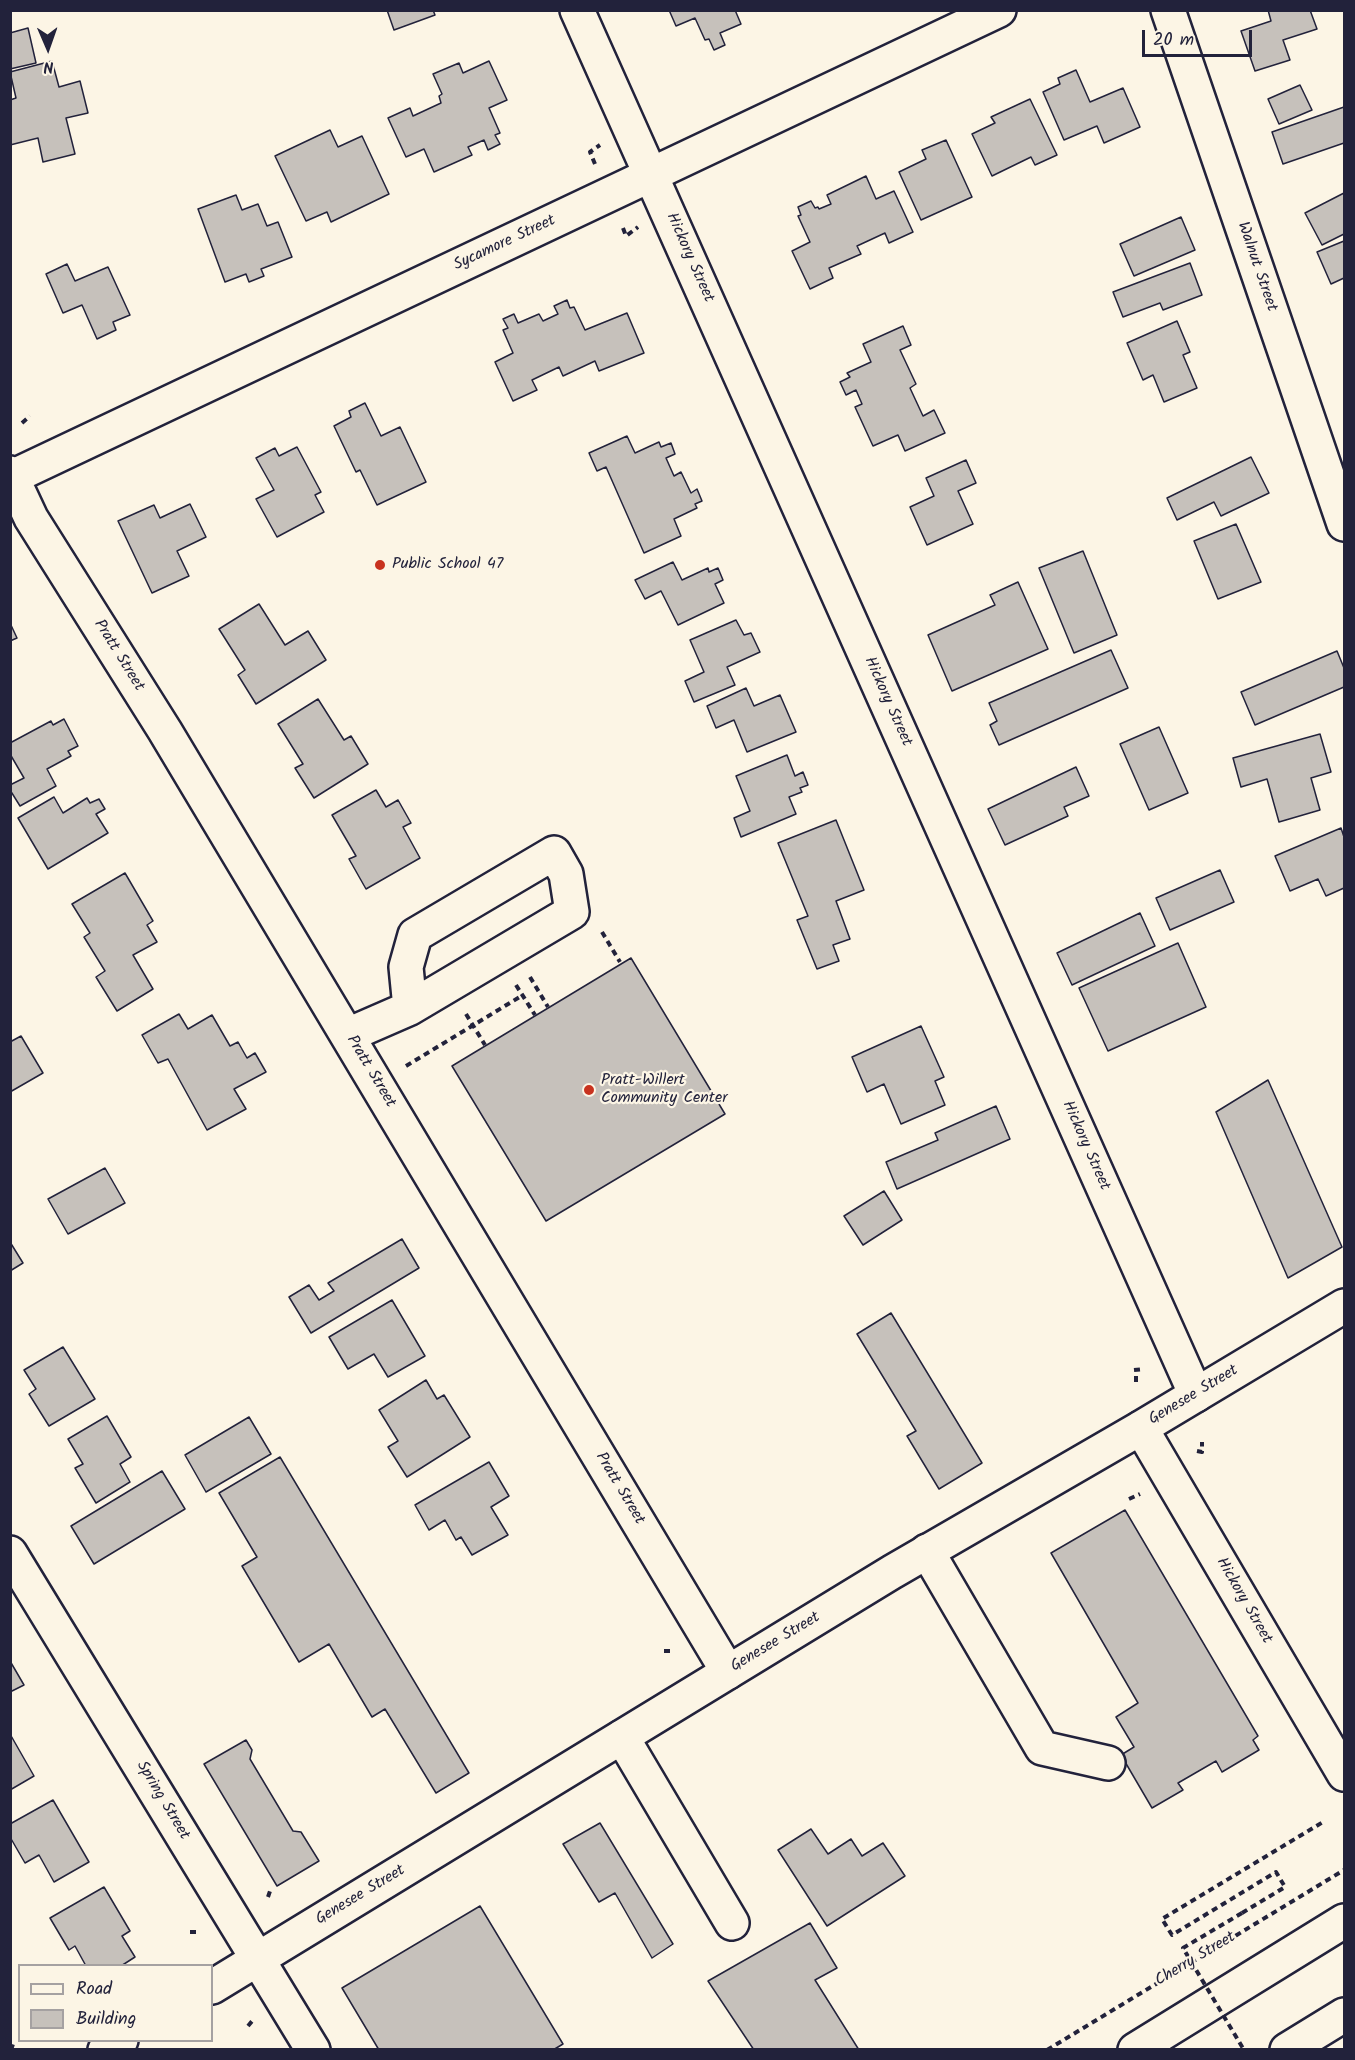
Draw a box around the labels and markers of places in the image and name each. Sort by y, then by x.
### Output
place label: Public School 47 [392,555,503,575]
marker: Public School 47 [373,558,387,572]
place label: Pratt-Willert Community Center [601,1071,727,1109]
marker: Pratt-Willert Community Center [582,1083,596,1097]

